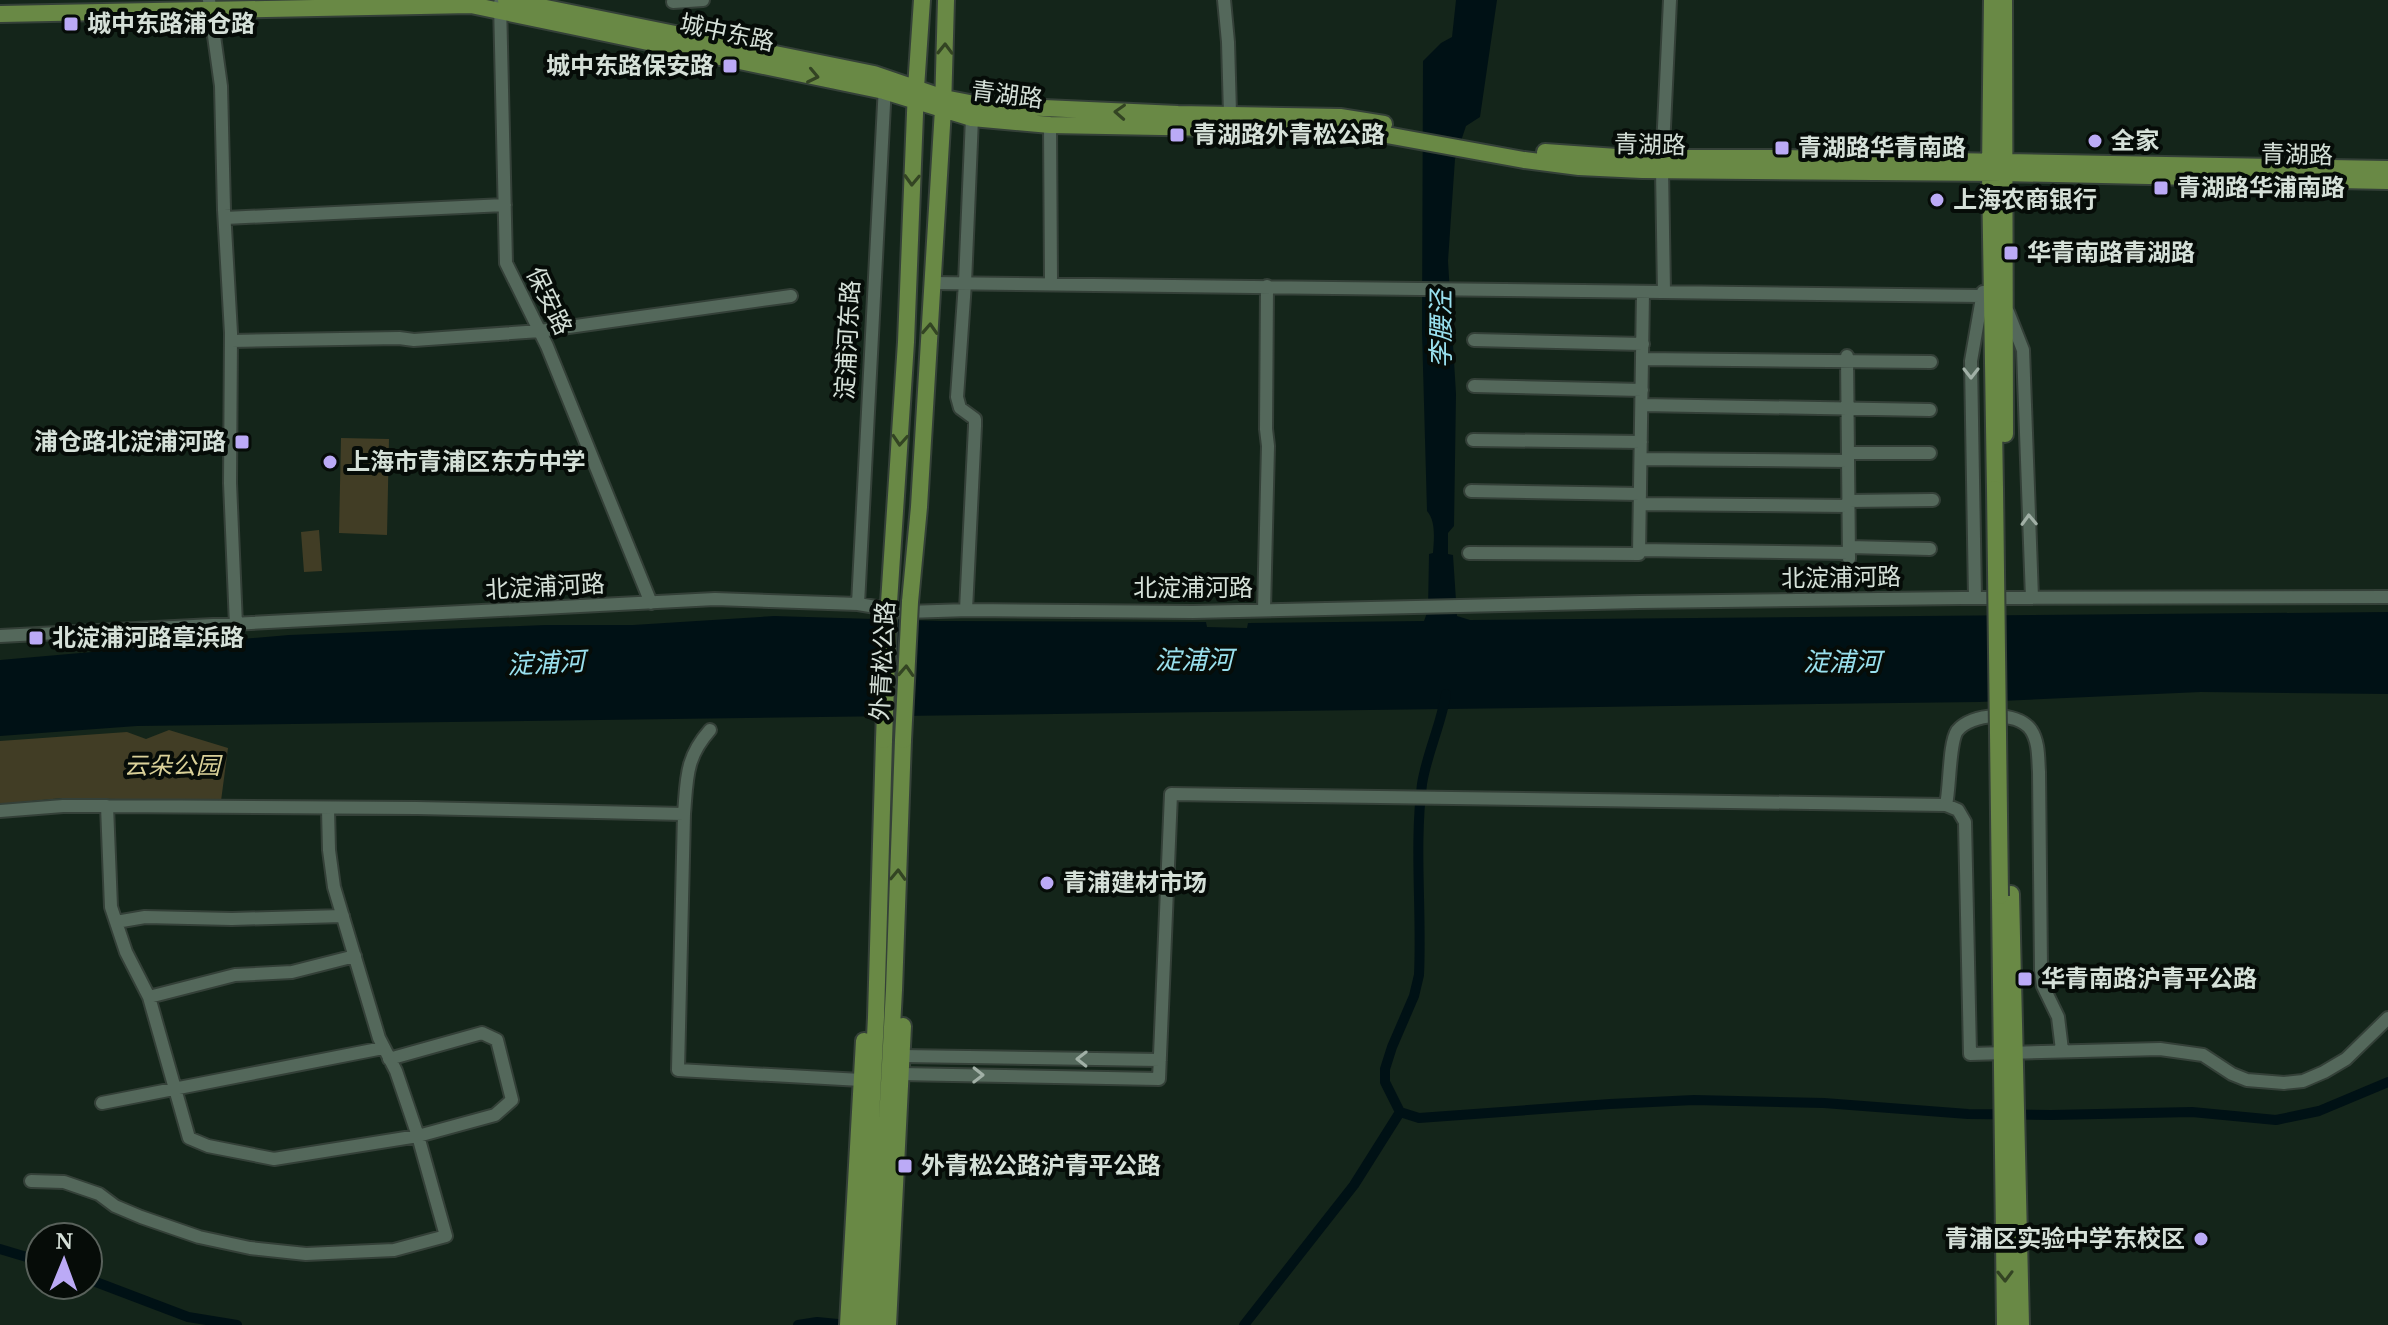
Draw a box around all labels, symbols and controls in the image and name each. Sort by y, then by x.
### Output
street label: 城中东路 [677,5,778,58]
place label: 城中东路浦仓路 [87,6,255,39]
marker: 城中东路浦仓路 [62,15,80,33]
one-way arrow [937,42,954,55]
place label: 城中东路保安路 [546,48,714,81]
marker: 城中东路保安路 [721,57,739,75]
one-way arrow [807,67,820,84]
street label: 青湖路 [969,73,1045,114]
one-way arrow [1113,103,1126,120]
place label: 青湖路外青松公路 [1193,117,1385,150]
place label: 全家 [2111,123,2159,156]
marker: 青湖路外青松公路 [1168,126,1186,144]
street label: 青湖路 [1614,126,1686,161]
place label: 青湖路华青南路 [1798,130,1966,163]
marker: 全家 [2086,132,2104,150]
street label: 青湖路 [2261,136,2333,171]
marker: 青湖路华青南路 [1773,139,1791,157]
place label: 青湖路华浦南路 [2177,170,2345,203]
one-way arrow [904,174,921,187]
marker: 青湖路华浦南路 [2152,179,2170,197]
place label: 上海农商银行 [1953,182,2097,215]
marker: 上海农商银行 [1928,191,1946,209]
place label: 华青南路青湖路 [2027,235,2195,268]
marker: 华青南路青湖路 [2002,244,2020,262]
street label: 保安路 [520,261,581,340]
street label: 淀浦河东路 [827,279,866,401]
water label: 李腰泾 [1422,287,1458,368]
one-way arrow [921,322,938,335]
one-way arrow [1962,367,1980,380]
place label: 浦仓路北淀浦河路 [34,424,226,457]
marker: 浦仓路北淀浦河路 [233,433,251,451]
one-way arrow [892,434,909,447]
place label: 上海市青浦区东方中学 [346,444,586,477]
marker: 上海市青浦区东方中学 [321,453,339,471]
one-way arrow [2021,513,2038,526]
street label: 北淀浦河路 [1781,559,1901,594]
street label: 北淀浦河路 [484,566,606,605]
street label: 北淀浦河路 [1133,570,1253,603]
street label: 外青松公路 [862,600,901,722]
place label: 北淀浦河路章浜路 [52,620,244,653]
marker: 北淀浦河路章浜路 [27,629,45,647]
water label: 淀浦河 [1155,641,1238,677]
water label: 淀浦河 [506,642,591,682]
water label: 淀浦河 [1803,643,1886,679]
one-way arrow [898,664,915,677]
park label: 云朵公园 [124,748,223,781]
place label: 青浦建材市场 [1063,865,1207,898]
one-way arrow [890,868,907,881]
marker: 青浦建材市场 [1038,874,1056,892]
place label: 华青南路沪青平公路 [2041,961,2257,994]
marker: 华青南路沪青平公路 [2016,970,2034,988]
one-way arrow [1075,1050,1088,1068]
one-way arrow [972,1067,985,1084]
place label: 外青松公路沪青平公路 [921,1148,1161,1181]
marker: 外青松公路沪青平公路 [896,1157,914,1175]
north arrow [24,1221,104,1301]
place label: 青浦区实验中学东校区 [1945,1221,2185,1254]
text: N [55,1225,73,1255]
marker: 青浦区实验中学东校区 [2192,1230,2210,1248]
one-way arrow [1996,1270,2014,1283]

